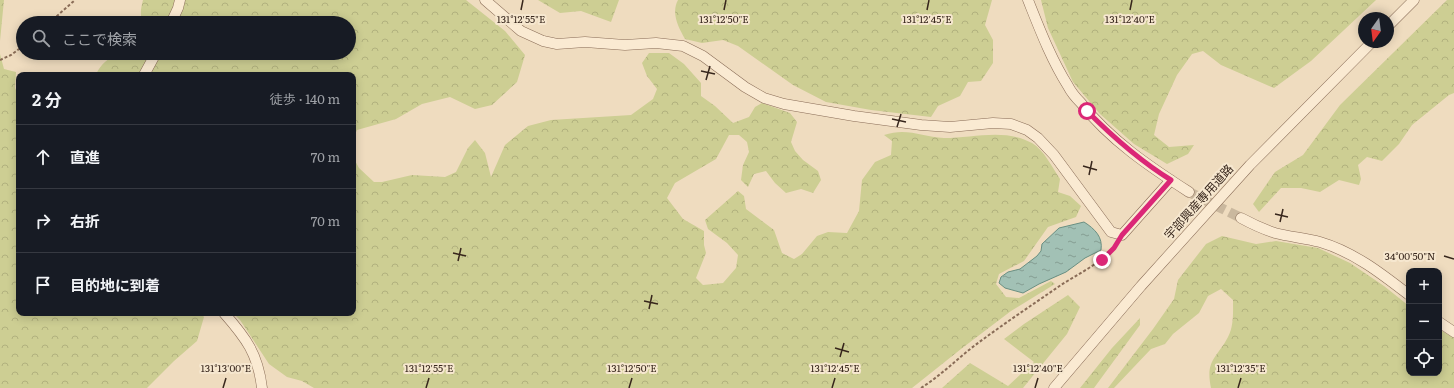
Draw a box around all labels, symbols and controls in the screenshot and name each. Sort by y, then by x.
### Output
text: 131°12'55"E [497,11,545,26]
text: 131°12'50"E [699,11,749,26]
text: 131°12'45"E [902,11,952,26]
text: 131°12'40"E [1105,11,1155,26]
north arrow [1358,12,1394,48]
search box [16,16,356,60]
icon: search [30,27,52,49]
text: ここで検索 [62,27,137,50]
text: 2 分 [32,86,62,111]
text: 徒歩 · 140 m [270,89,340,108]
route start [1078,102,1096,120]
text: 直進 [70,145,100,168]
icon: ahead [32,146,54,168]
text: 70 m [311,147,340,166]
street label: 宇部興産専用道路 [1159,160,1237,243]
text: 右折 [70,209,100,232]
icon: right [32,210,54,232]
text: 70 m [311,211,340,230]
text: 34°00'50"N [1385,248,1435,263]
route end [1093,251,1111,269]
map controls [1406,268,1442,376]
button: + [1406,268,1442,304]
text: 目的地に到着 [70,273,160,296]
icon: arrive [32,274,54,296]
button: − [1406,304,1442,340]
button: locate [1406,340,1442,376]
text: 131°13'00"E [201,360,251,375]
text: 131°12'55"E [405,360,453,375]
text: 131°12'50"E [607,360,657,375]
text: 131°12'45"E [810,360,860,375]
text: 131°12'40"E [1013,360,1063,375]
text: 131°12'35"E [1216,360,1266,375]

